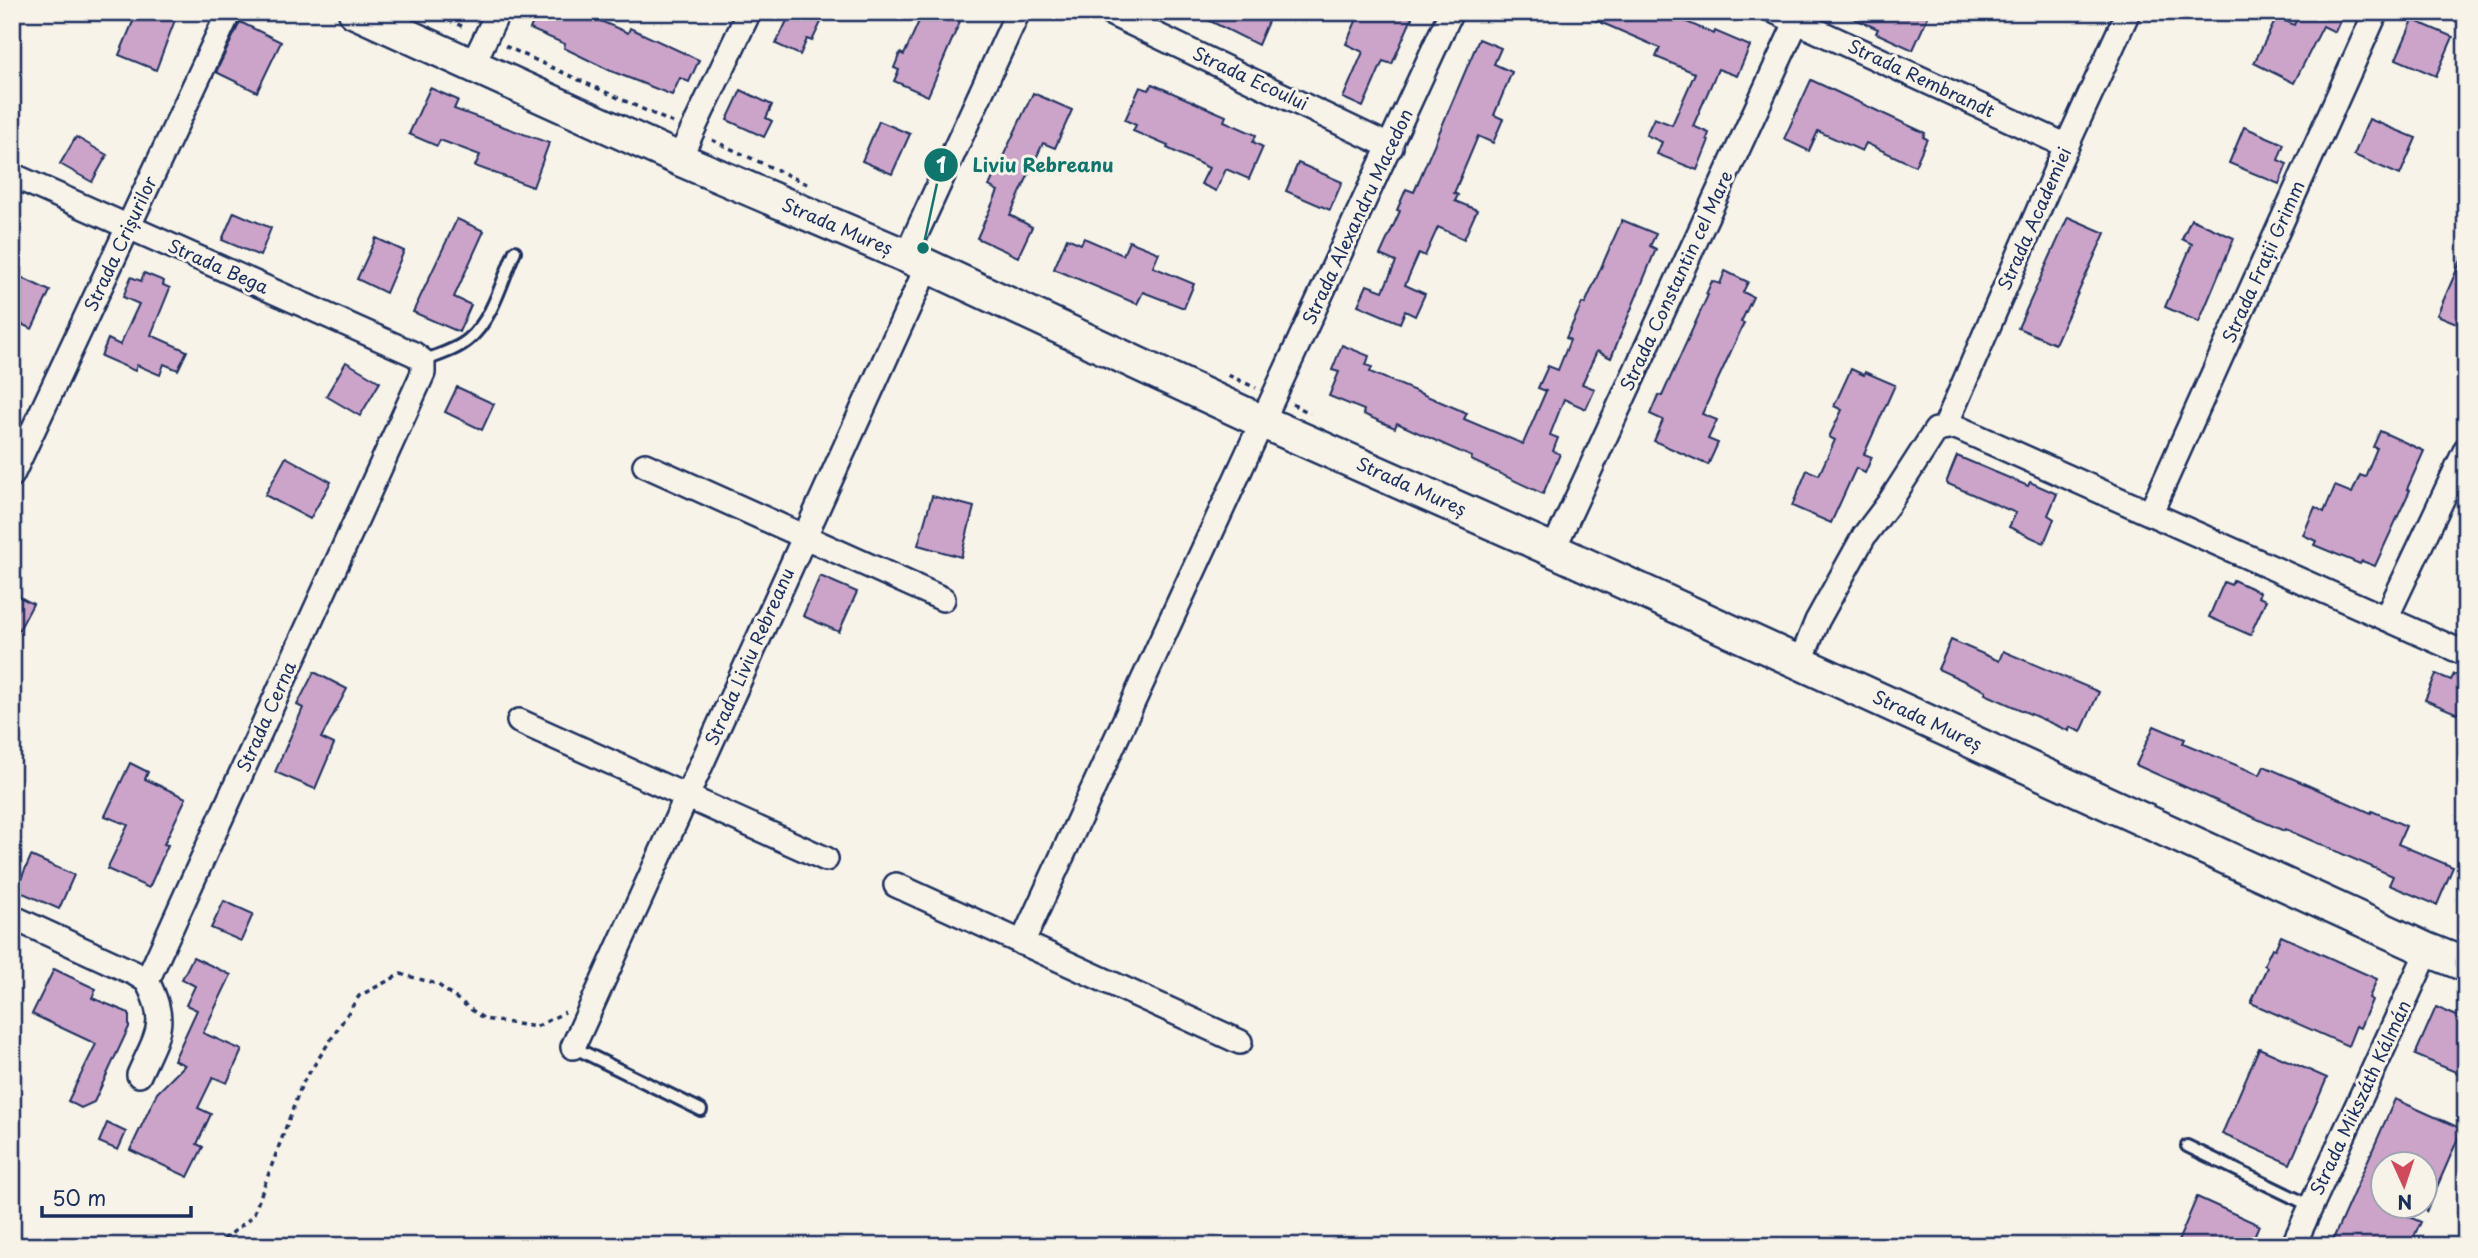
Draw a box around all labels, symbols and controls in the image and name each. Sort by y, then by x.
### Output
street label: Strada Rembrandt [1844,32,2000,124]
street label: Strada Ecoului [1188,39,1313,116]
street label: Strada Alexandru Macedon [1295,104,1419,329]
street label: Strada Academiei [1990,143,2077,294]
callout: Liviu Rebreanu [924,145,1127,185]
text: 1 [936,148,946,180]
text: Liviu Rebreanu [972,150,1114,178]
street label: Strada Constantin cel Mare [1613,166,1739,395]
street label: Strada Crișurilor [76,171,163,316]
street label: Strada Frații Grimm [2215,176,2311,347]
street label: Strada Mureș [778,190,897,261]
street label: Strada Bega [164,231,274,300]
street label: Strada Mureș [1352,449,1471,522]
street label: Strada Liviu Rebreanu [697,563,800,750]
street label: Strada Cerna [229,656,302,776]
street label: Strada Mureș [1868,682,1987,757]
street label: Strada Mikszáth Kálmán [2302,995,2417,1199]
north arrow [2370,1150,2440,1220]
scale bar [42,1174,191,1218]
text: 50 m [52,1181,106,1213]
text: N [2397,1189,2413,1217]

